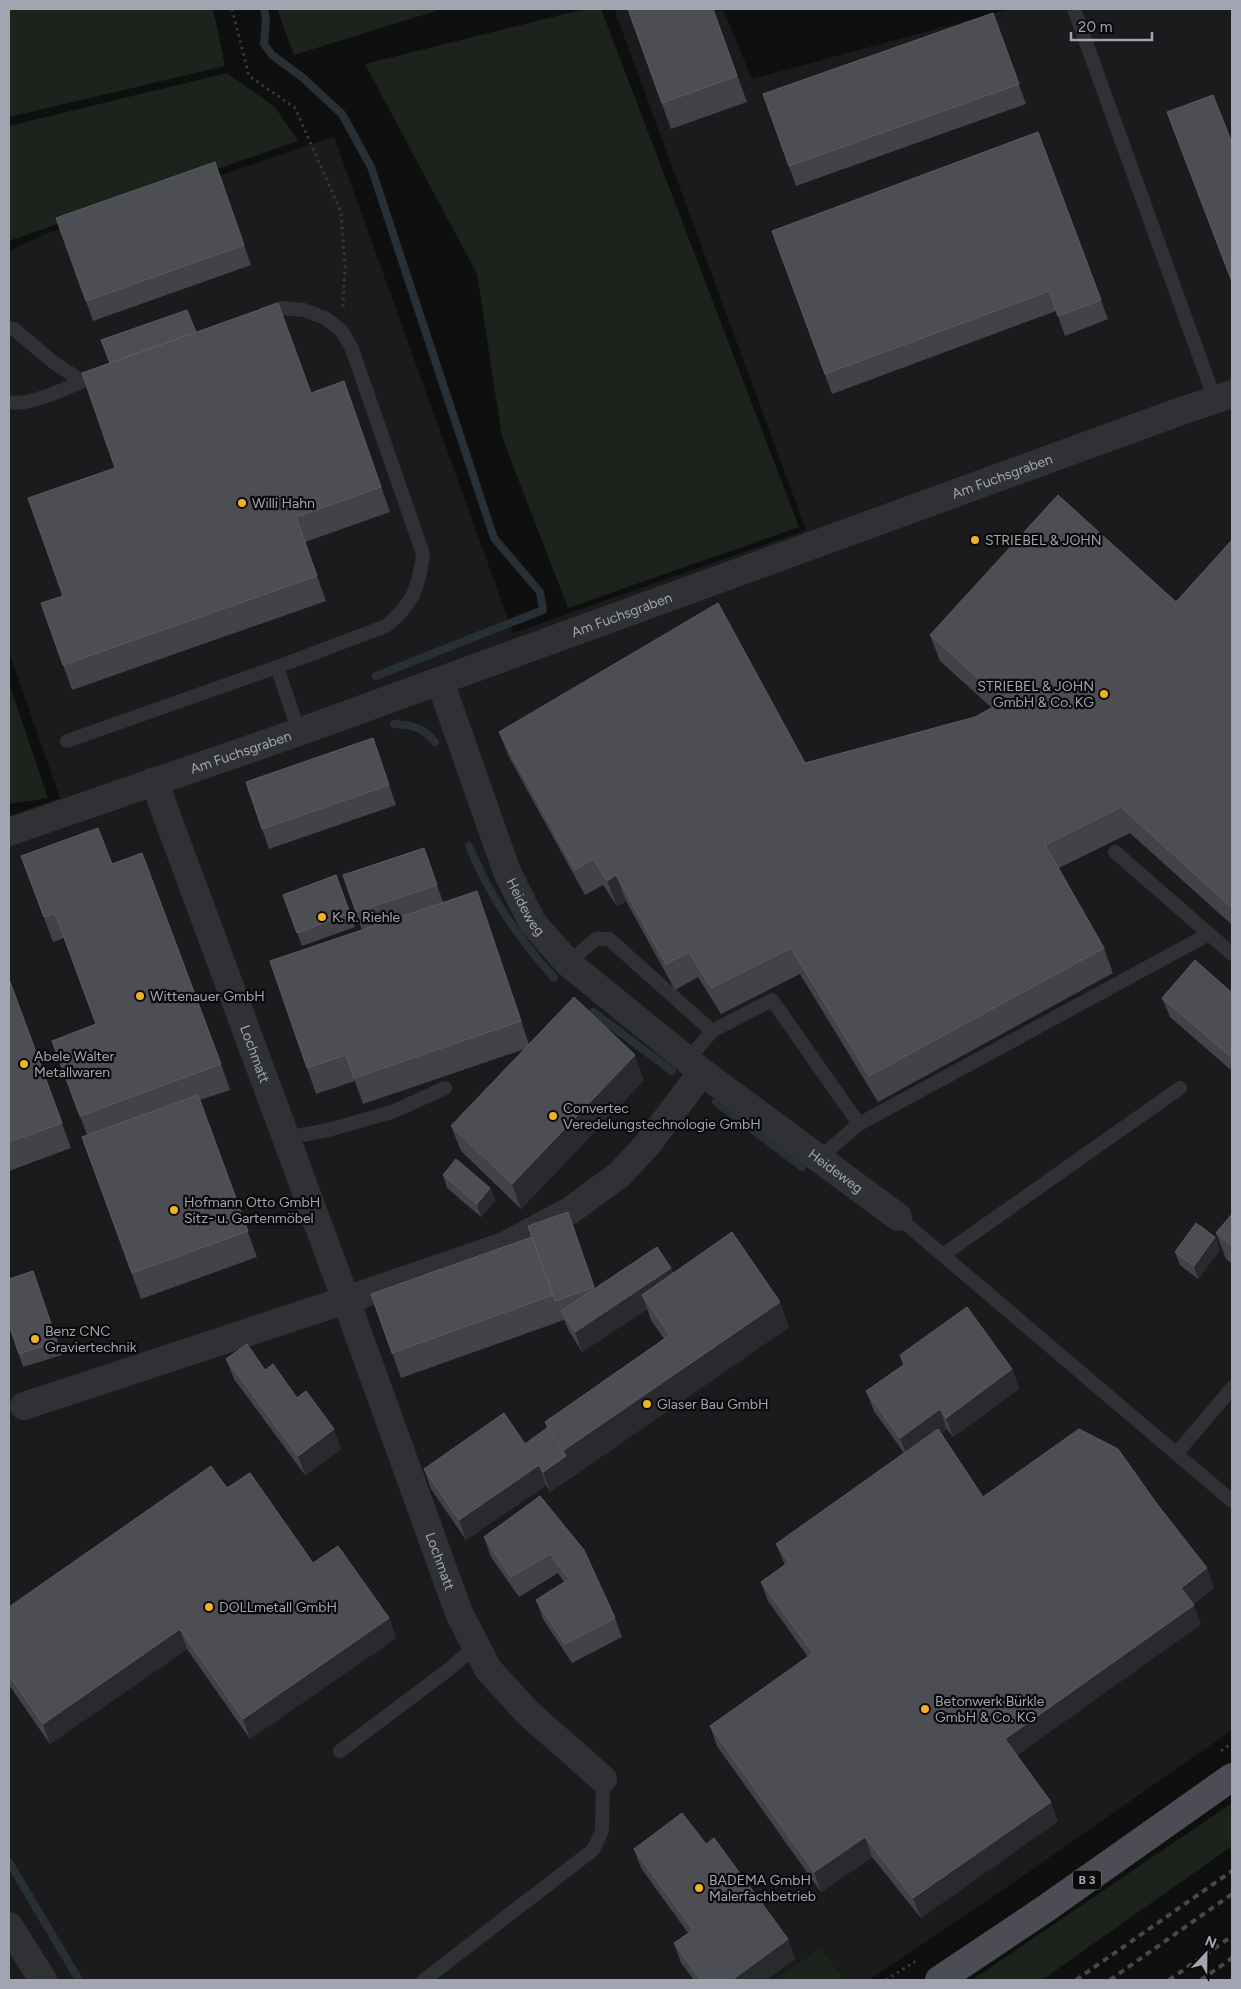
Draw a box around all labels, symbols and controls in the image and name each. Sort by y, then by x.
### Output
scale bar [1071,10,1152,42]
text: 20 m [1078,18,1112,36]
street label: Am Fuchsgraben [950,450,1055,503]
place label: Willi Hahn [252,495,315,512]
marker: Willi Hahn [236,497,248,509]
place label: STRIEBEL & JOHN [985,532,1102,549]
marker: STRIEBEL & JOHN [969,534,981,546]
street label: Am Fuchsgraben [569,589,675,641]
place label: STRIEBEL & JOHN GmbH & Co. KG [977,678,1094,711]
marker: STRIEBEL & JOHN GmbH & Co. KG [1098,688,1110,700]
street label: Am Fuchsgraben [188,727,294,778]
street label: Heideweg [502,875,548,940]
place label: K. R. Riehle [332,909,401,926]
marker: K. R. Riehle [316,911,328,923]
place label: Wittenauer GmbH [150,988,265,1005]
marker: Wittenauer GmbH [134,990,146,1002]
street label: Lochmatt [236,1023,273,1085]
place label: Abele Walter Metallwaren [34,1048,114,1081]
marker: Abele Walter Metallwaren [18,1058,30,1070]
place label: Convertec Veredelungstechnologie GmbH [563,1100,761,1133]
marker: Convertec Veredelungstechnologie GmbH [547,1110,559,1122]
street label: Heideweg [805,1146,866,1197]
place label: Hofmann Otto GmbH Sitz- u. Gartenmöbel [184,1194,320,1227]
marker: Hofmann Otto GmbH Sitz- u. Gartenmöbel [168,1204,180,1216]
place label: Benz CNC Graviertechnik [45,1323,137,1356]
marker: Benz CNC Graviertechnik [29,1333,41,1345]
place label: Glaser Bau GmbH [657,1396,768,1413]
marker: Glaser Bau GmbH [641,1398,653,1410]
street label: Lochmatt [422,1530,458,1593]
place label: DOLLmetall GmbH [219,1599,337,1616]
marker: DOLLmetall GmbH [203,1601,215,1613]
place label: Betonwerk Bürkle GmbH & Co. KG [935,1693,1045,1726]
marker: Betonwerk Bürkle GmbH & Co. KG [919,1703,931,1715]
road number: B 3 [1073,1870,1101,1890]
place label: BADEMA GmbH Malerfachbetrieb [709,1872,816,1905]
marker: BADEMA GmbH Malerfachbetrieb [693,1882,705,1894]
north arrow [1181,1929,1231,1979]
text: N [1202,1933,1219,1952]

